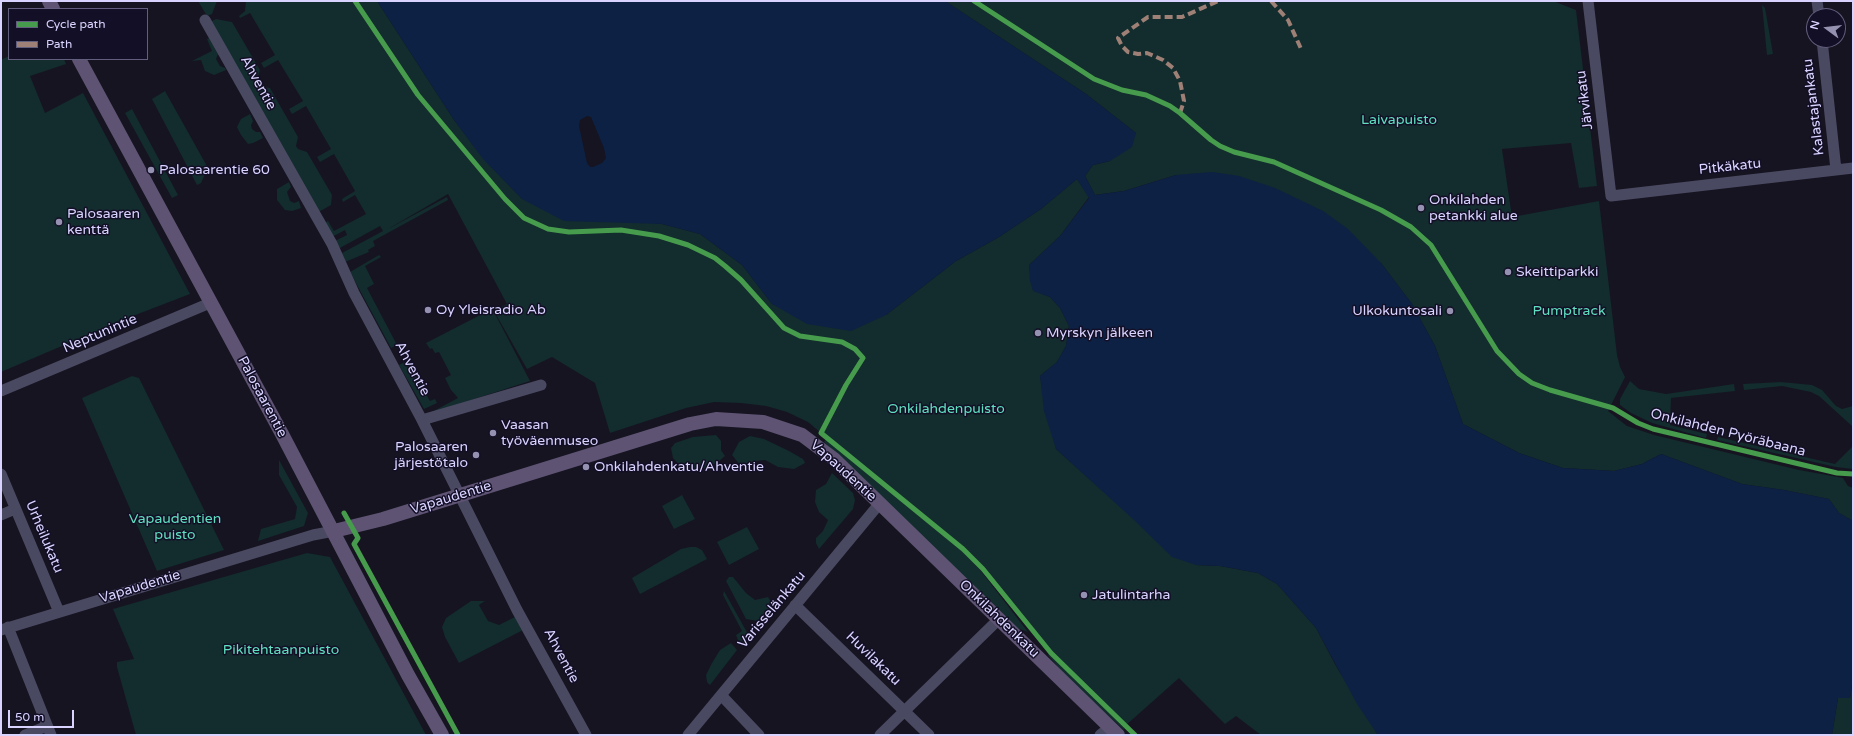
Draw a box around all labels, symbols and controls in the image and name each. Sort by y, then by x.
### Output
legend [8,8,148,60]
north arrow [1806,8,1846,48]
text: Cycle path [46,17,105,31]
text: N [1807,19,1822,31]
text: Path [46,37,72,51]
street label: Ahventie [236,53,280,113]
street label: Kalastajankatu [1800,58,1828,156]
street label: Järvikatu [1573,69,1597,131]
park label: Laivapuisto [1361,112,1437,128]
street label: Pitkäkatu [1698,155,1762,179]
place label: Palosaarentie 60 [159,162,270,178]
marker: Palosaarentie 60 [146,165,156,175]
place label: Onkilahden petankki alue [1429,192,1518,224]
marker: Onkilahden petankki alue [1416,203,1426,213]
place label: Palosaaren kenttä [67,206,140,238]
marker: Palosaaren kenttä [54,217,64,227]
place label: Skeittiparkki [1516,264,1598,280]
marker: Skeittiparkki [1503,267,1513,277]
place label: Oy Yleisradio Ab [436,302,546,318]
place label: Ulkokuntosali [1352,303,1442,319]
park label: Pumptrack [1532,303,1606,319]
marker: Oy Yleisradio Ab [423,305,433,315]
marker: Ulkokuntosali [1445,306,1455,316]
street label: Neptunintie [60,311,140,357]
place label: Myrskyn jälkeen [1046,325,1153,341]
marker: Myrskyn jälkeen [1033,328,1043,338]
street label: Ahventie [391,339,433,399]
street label: Palosaarentie [234,354,290,440]
park label: Onkilahdenpuisto [887,401,1005,417]
street label: Onkilahden Pyöräbaana [1649,406,1807,460]
place label: Vaasan työväenmuseo [501,417,598,450]
marker: Vaasan työväenmuseo [488,428,498,438]
street label: Vapaudentie [806,437,880,505]
place label: Palosaaren järjestötalo [394,439,468,472]
marker: Palosaaren järjestötalo [471,450,481,460]
place label: Onkilahdenkatu/Ahventie [594,459,764,475]
marker: Onkilahdenkatu/Ahventie [581,462,591,472]
street label: Vapaudentie [408,478,494,518]
street label: Urheilukatu [21,498,67,576]
park label: Vapaudentien puisto [129,511,221,544]
street label: Vapaudentie [97,567,183,607]
street label: Varisselänkatu [735,568,809,652]
street label: Onkilahdenkatu [955,576,1043,662]
place label: Jatulintarha [1092,587,1170,603]
marker: Jatulintarha [1079,590,1089,600]
street label: Ahventie [540,626,582,686]
street label: Huvilakatu [842,629,904,689]
park label: Pikitehtaanpuisto [223,642,339,658]
scale bar [10,702,76,728]
text: 50 m [15,710,44,724]

